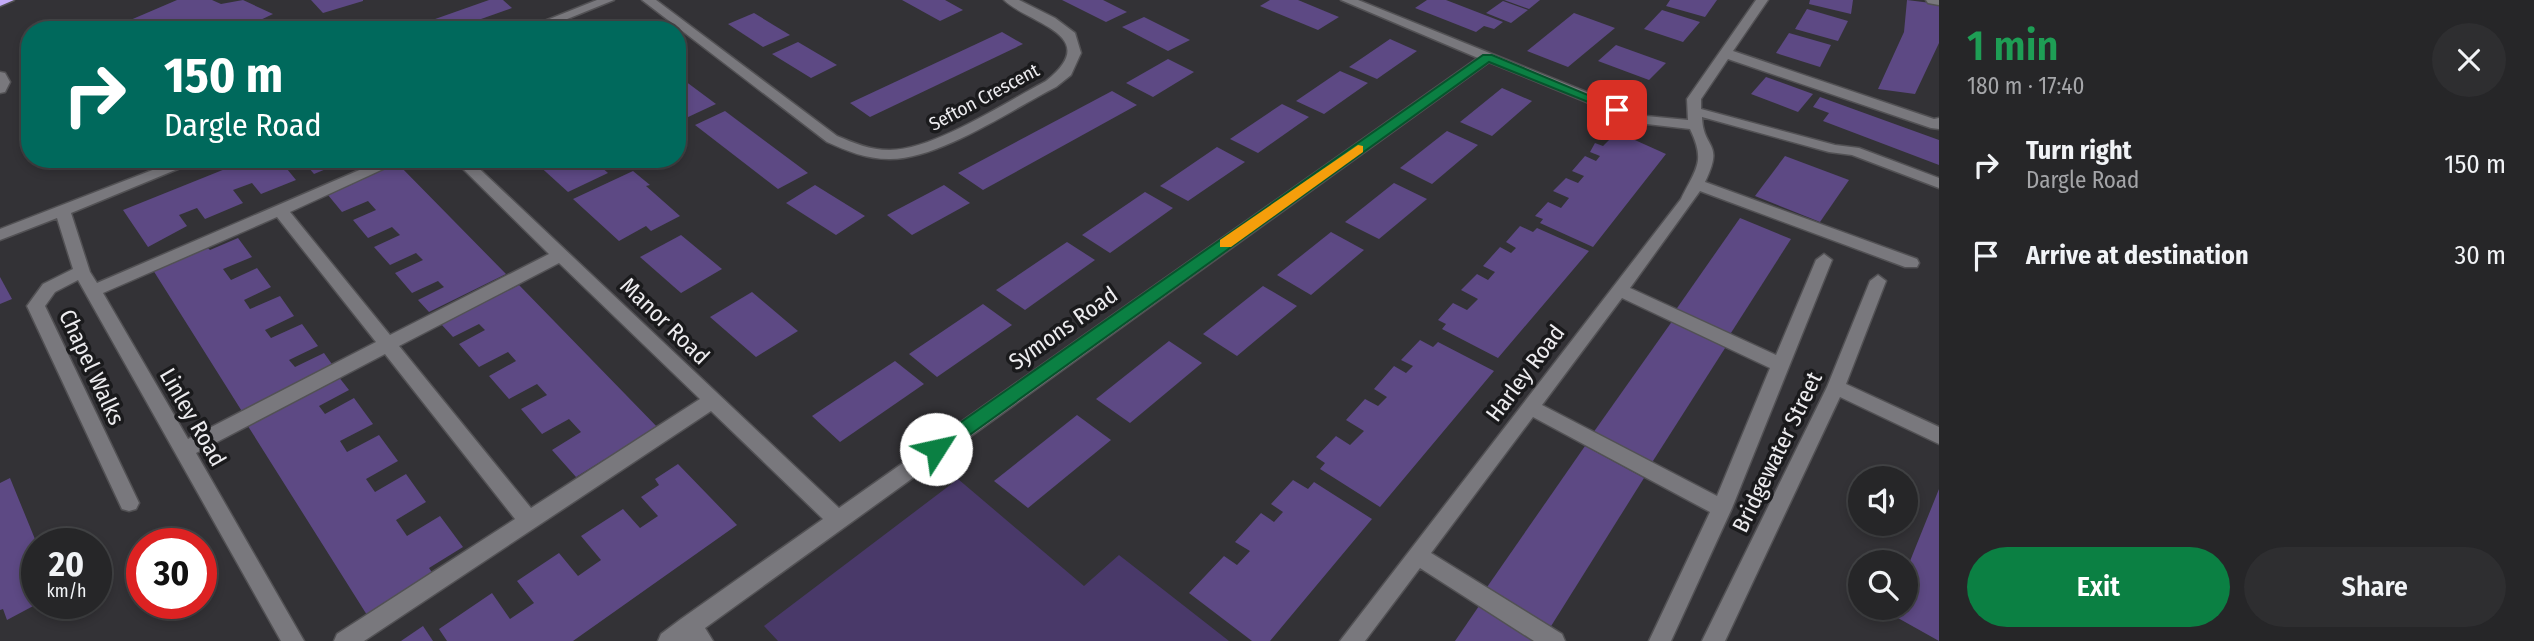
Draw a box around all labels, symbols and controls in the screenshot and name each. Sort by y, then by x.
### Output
text: 1 min [1967,21,2058,71]
button: close [2432,23,2506,97]
text: 150 m [164,46,283,105]
icon: right [49,49,140,140]
street label: Sefton Crescent [925,58,1044,136]
text: 180 m · 17:40 [1967,72,2084,100]
pin [1587,80,1647,140]
icon: arrive [1598,91,1636,129]
text: Dargle Road [164,106,322,144]
text: Turn right [2026,135,2132,166]
icon: right [1967,146,2005,184]
text: 150 m [2444,149,2506,180]
text: Dargle Road [2026,166,2139,194]
icon: arrive [1967,237,2005,275]
text: Arrive at destination [2026,240,2249,271]
text: 30 m [2455,240,2506,271]
street label: Manor Road [615,272,715,370]
street label: Symons Road [1003,280,1123,376]
street label: Chapel Walks [53,305,131,429]
street label: Harley Road [1480,319,1570,427]
street label: Linley Road [154,363,232,471]
street label: Bridgewater Street [1726,367,1828,537]
position arrow [899,412,973,486]
map controls [1848,466,1918,620]
button: sound [1848,466,1918,536]
speed limit sign: 30 [126,528,217,619]
text: 20 [49,543,84,585]
button: Exit [1967,547,2230,627]
button: Share [2244,547,2506,627]
button: search [1848,550,1918,620]
text: km/h [46,580,87,602]

